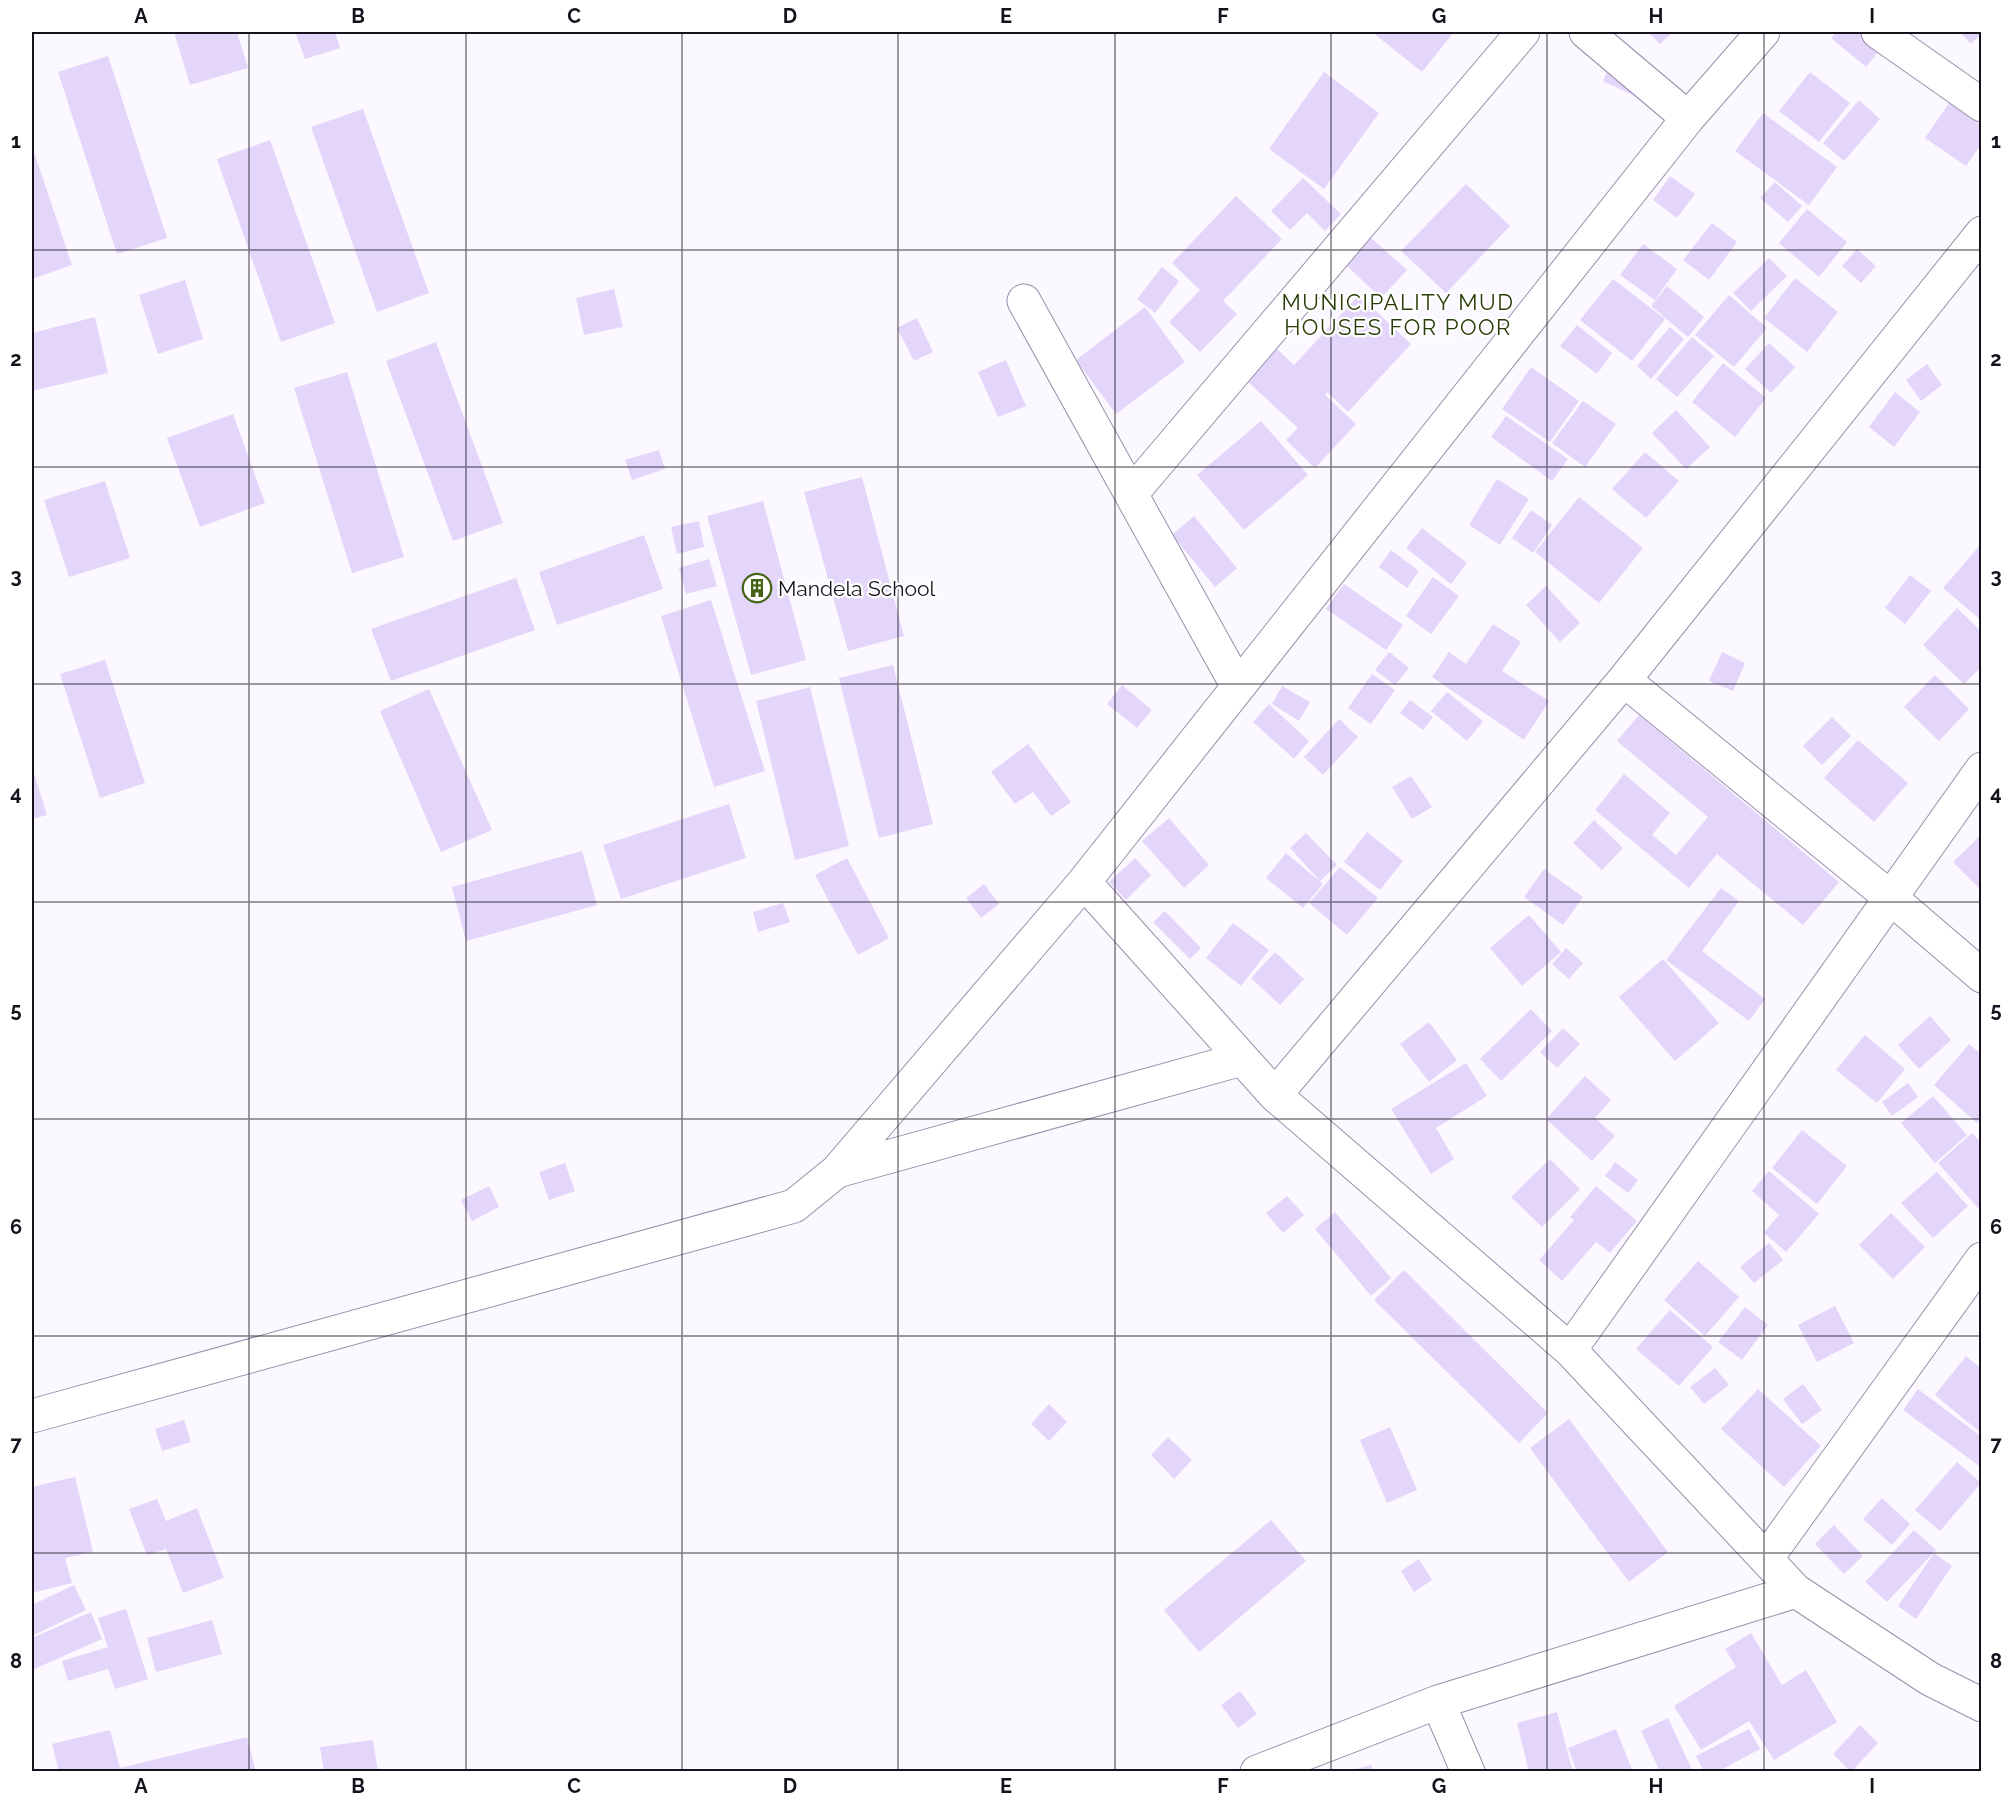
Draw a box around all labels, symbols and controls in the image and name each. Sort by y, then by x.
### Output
text: A [134,4,148,28]
text: B [351,4,365,28]
text: C [567,4,581,28]
text: D [783,4,797,28]
text: E [1000,4,1012,28]
text: F [1217,4,1229,28]
text: G [1432,4,1446,28]
text: H [1649,4,1663,28]
text: I [1869,4,1875,28]
text: 1 [11,129,21,153]
text: 1 [1991,129,2001,153]
district label: MUNICIPALITY MUD HOUSES FOR POOR [1282,289,1514,340]
text: 2 [10,347,22,371]
text: 2 [1990,347,2002,371]
text: 3 [10,564,22,588]
text: 3 [1990,564,2002,588]
building icon: Mandela School [741,572,773,604]
place label: Mandela School [778,576,935,601]
text: 4 [10,781,22,805]
text: 4 [1990,781,2002,805]
text: 5 [10,998,22,1022]
text: 5 [1990,998,2002,1022]
text: 6 [10,1215,22,1239]
text: 6 [1990,1215,2002,1239]
text: 7 [10,1432,22,1456]
text: 7 [1990,1432,2002,1456]
text: 8 [10,1649,22,1673]
text: 8 [1990,1649,2002,1673]
text: A [134,1774,148,1798]
text: B [351,1774,365,1798]
text: C [567,1774,581,1798]
text: D [783,1774,797,1798]
text: E [1000,1774,1012,1798]
text: F [1217,1774,1229,1798]
text: G [1432,1774,1446,1798]
text: H [1649,1774,1663,1798]
text: I [1869,1774,1875,1798]

